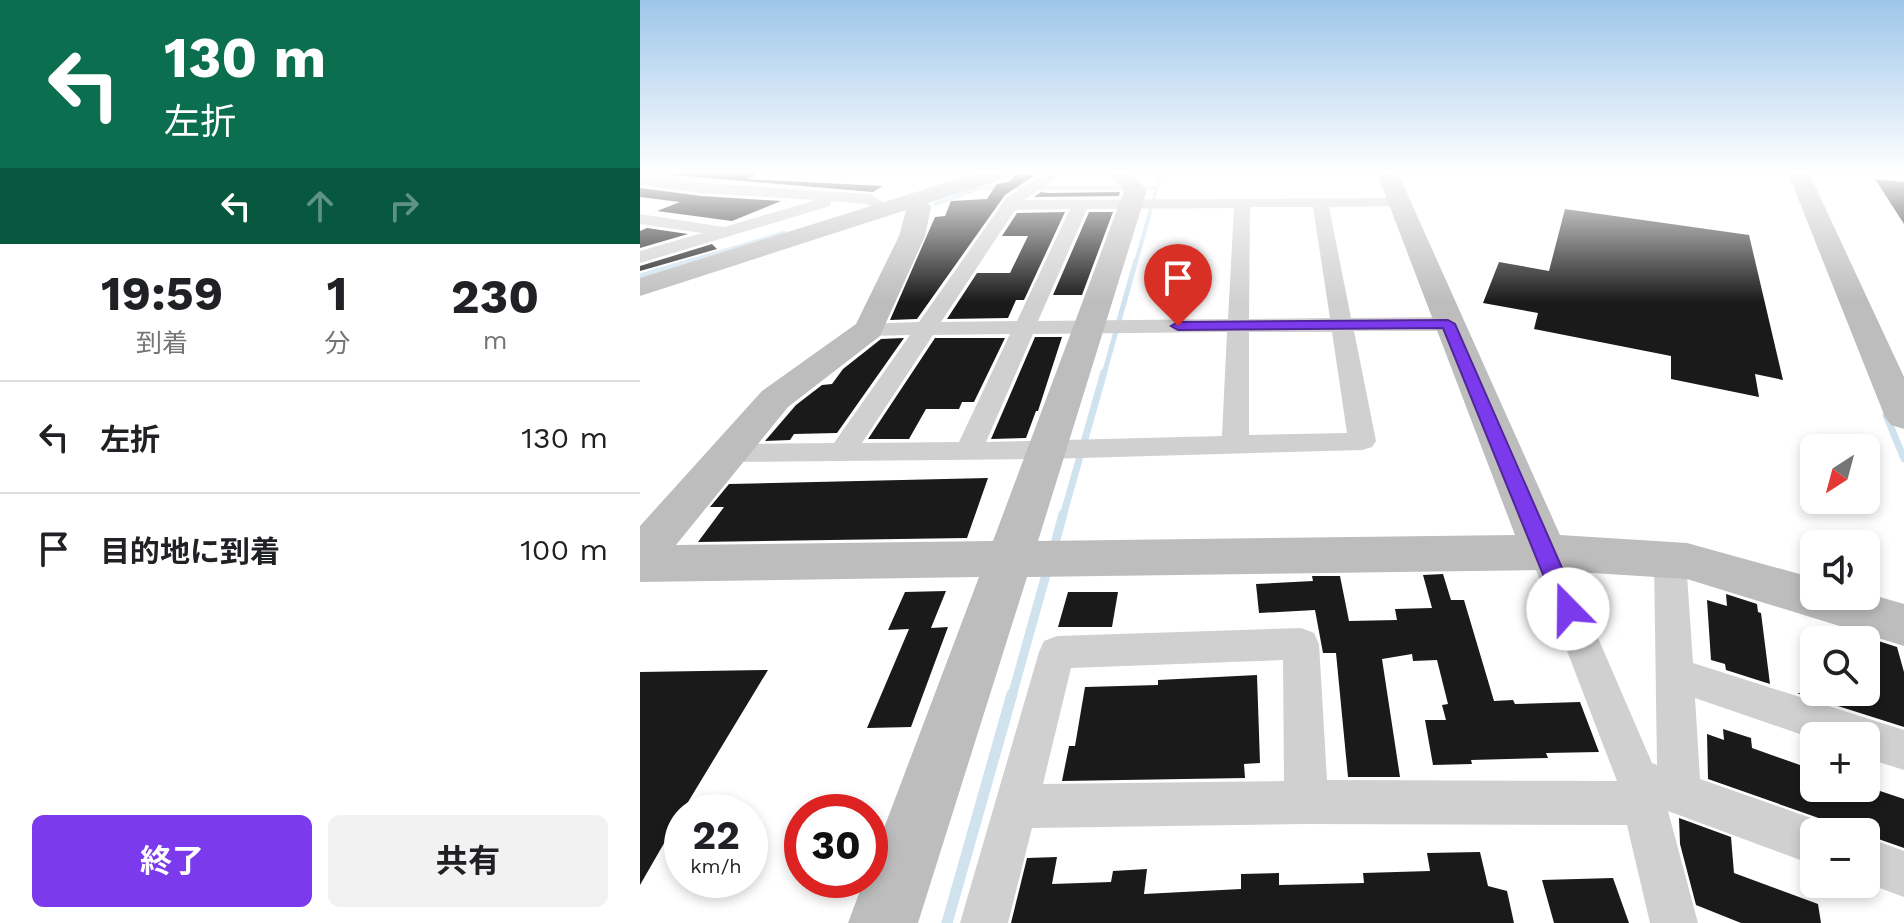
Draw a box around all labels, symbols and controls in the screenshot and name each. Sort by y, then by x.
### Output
text: 130 m [164,25,326,91]
icon: left [32,32,136,136]
text: 左折 [164,101,236,143]
icon: left [214,184,258,228]
icon: ahead [298,184,342,228]
icon: right [382,184,426,228]
pin [1144,244,1212,326]
icon: arrive [1156,256,1200,300]
text: 19:59 [101,265,223,322]
text: 1 [327,265,348,322]
text: 230 [451,268,539,325]
text: m [483,325,507,355]
text: 到着 [136,328,188,358]
text: 分 [324,328,350,358]
icon: left [32,415,76,459]
text: 130 m [521,420,608,455]
text: 左折 [100,422,160,457]
north arrow [1800,434,1880,514]
map controls [1800,434,1880,898]
icon: arrive [32,527,76,571]
button: sound [1800,530,1880,610]
text: 100 m [520,532,608,567]
text: 目的地に到着 [100,534,280,569]
position arrow [1526,567,1610,651]
button: search [1800,626,1880,706]
button: + [1800,722,1880,802]
speed limit sign: 30 [784,794,888,898]
text: 22 [692,812,740,859]
button: 終了 [32,815,312,907]
button: 共有 [328,815,608,907]
button: − [1800,818,1880,898]
text: km/h [690,854,742,878]

